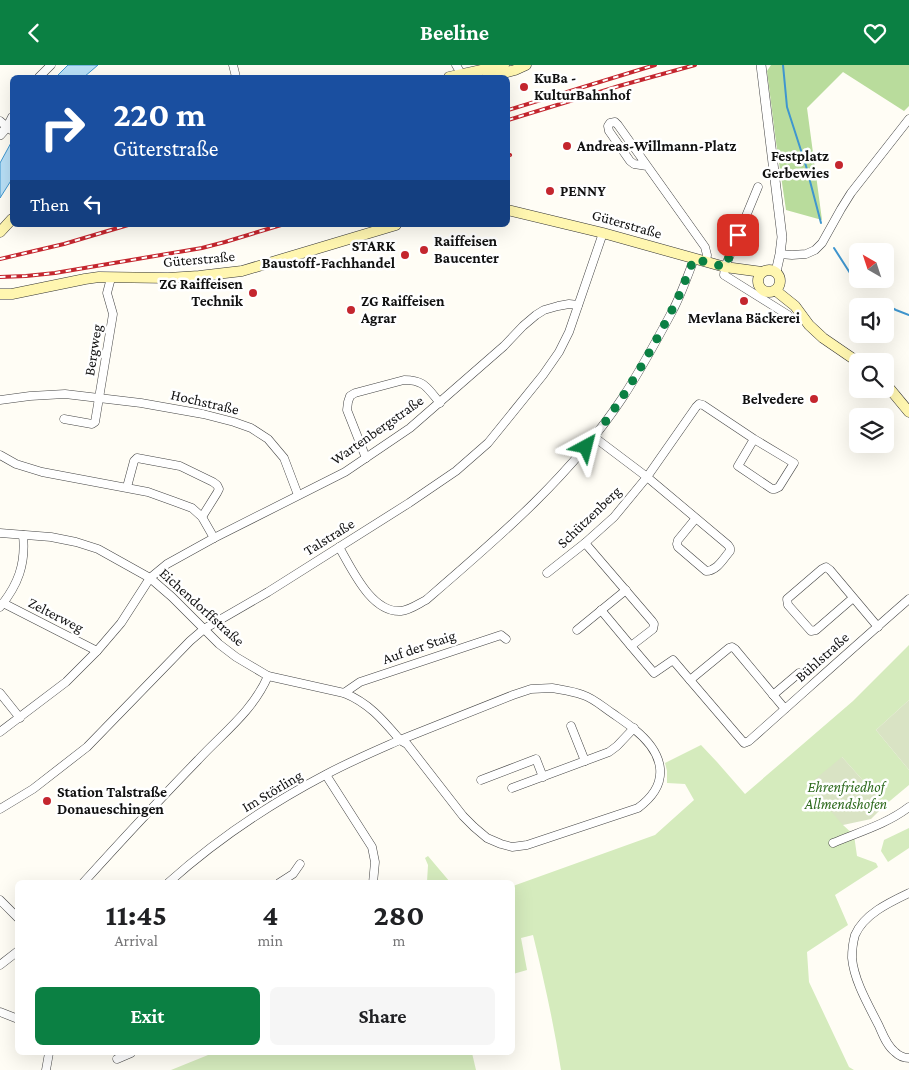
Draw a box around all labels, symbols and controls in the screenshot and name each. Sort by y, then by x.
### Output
icon: back [20,19,48,47]
icon: heart [861,19,889,47]
text: Beeline [420,20,489,45]
place label: KuBa - KulturBahnhof [534,70,632,103]
marker: KuBa - KulturBahnhof [518,81,530,93]
icon: right [30,95,95,160]
text: 220 m [113,95,206,134]
text: Güterstraße [113,136,218,161]
place label: Andreas-Willmann-Platz [576,138,737,154]
marker: Andreas-Willmann-Platz [561,140,573,152]
place label: Festplatz Gerbewies [762,148,829,181]
marker: Festplatz Gerbewies [833,159,845,171]
place label: PENNY [560,183,606,199]
marker: PENNY [544,185,556,197]
icon: left [79,190,107,218]
text: Then [30,194,69,215]
street label: Güterstraße [590,206,664,242]
pin [717,214,759,256]
icon: arrive [724,221,752,249]
place label: Raiffeisen Baucenter [434,233,499,266]
place label: STARK Baustoff-Fachhandel [262,238,396,271]
north arrow [849,243,894,287]
map controls [849,243,894,453]
marker: Raiffeisen Baucenter [418,244,430,256]
street label: Güterstraße [162,248,236,270]
marker: STARK Baustoff-Fachhandel [399,249,411,261]
place label: ZG Raiffeisen Technik [159,276,244,309]
marker: ZG Raiffeisen Technik [247,287,259,299]
place label: ZG Raiffeisen Agrar [360,293,445,326]
marker: Mevlana Bäckerei [738,295,750,307]
button: sound [849,298,894,343]
marker: ZG Raiffeisen Agrar [345,304,357,316]
place label: Mevlana Bäckerei [688,310,801,326]
street label: Bergweg [81,323,106,377]
button: search [849,353,894,398]
street label: Hochstraße [169,386,241,418]
place label: Belvedere [742,391,804,407]
street label: Wartenbergstraße [328,392,427,469]
marker: Belvedere [808,393,820,405]
button: layers [849,408,894,453]
position arrow [559,420,611,472]
street label: Schützenberg [554,483,625,552]
street label: Talstraße [301,515,357,559]
street label: Eichendorffstraße [156,565,248,649]
street label: Zelterweg [25,594,86,637]
street label: Auf der Staig [380,627,458,668]
street label: Bühlstraße [792,629,852,685]
street label: Im Störling [239,767,305,816]
park label: Ehrenfriedhof Allmendshofen [804,779,888,813]
place label: Station Talstraße Donaueschingen [57,784,167,817]
marker: Station Talstraße Donaueschingen [41,795,53,807]
text: 11:45 [105,898,167,931]
text: 4 [262,898,278,931]
text: 280 [374,898,425,931]
text: Arrival [114,932,158,949]
text: min [257,932,283,949]
text: m [393,932,405,949]
button: Exit [35,987,260,1045]
button: Share [270,987,495,1045]

